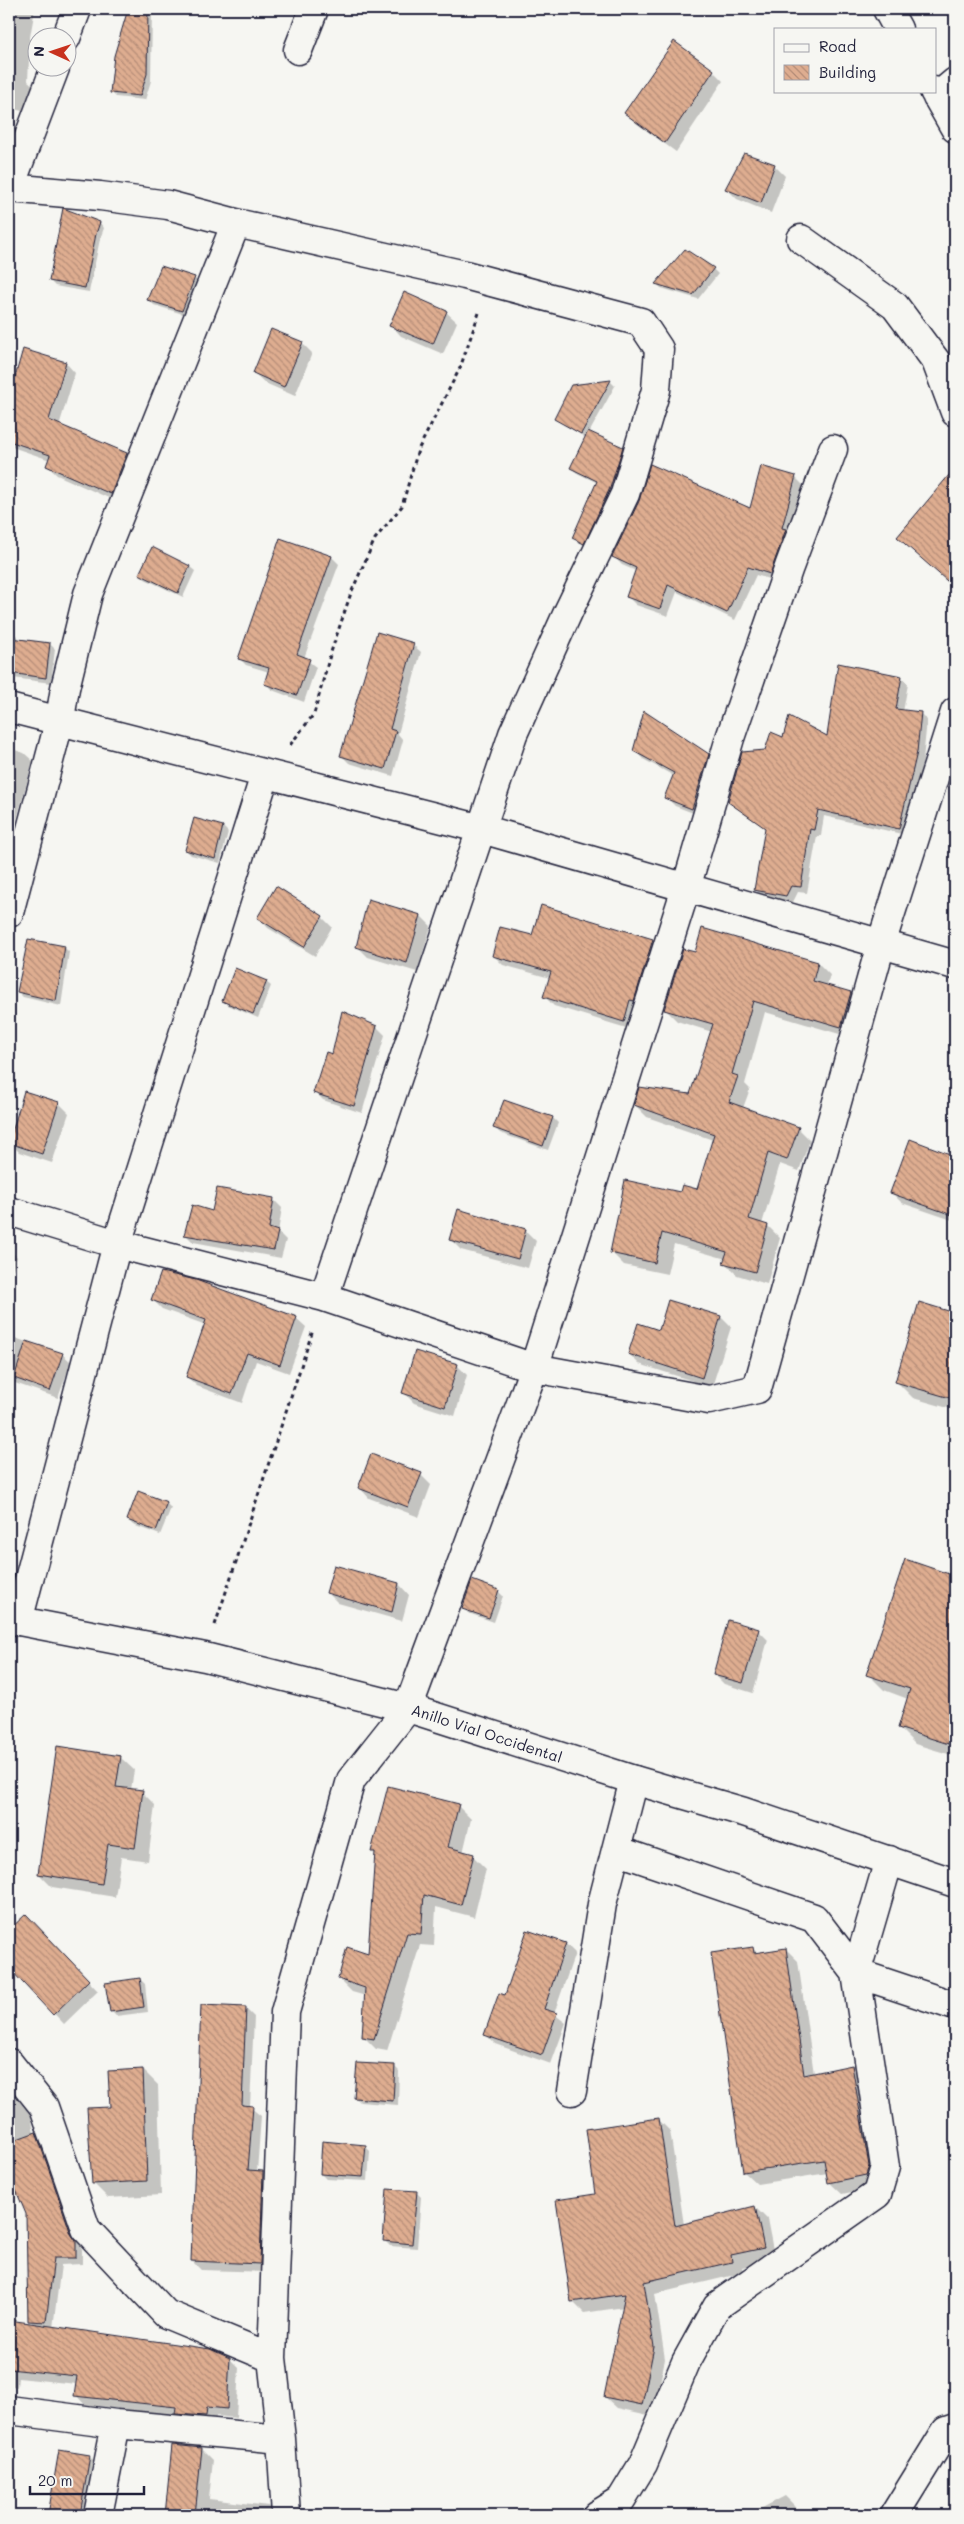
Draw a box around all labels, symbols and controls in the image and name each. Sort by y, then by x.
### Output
north arrow [28,28,78,78]
legend [774,28,936,92]
text: Road [819,36,856,56]
text: N [29,45,48,57]
text: Building [819,62,876,82]
street label: Anillo Vial Occidental [409,1699,565,1767]
scale bar [30,2464,144,2496]
text: 20 m [38,2470,72,2490]

